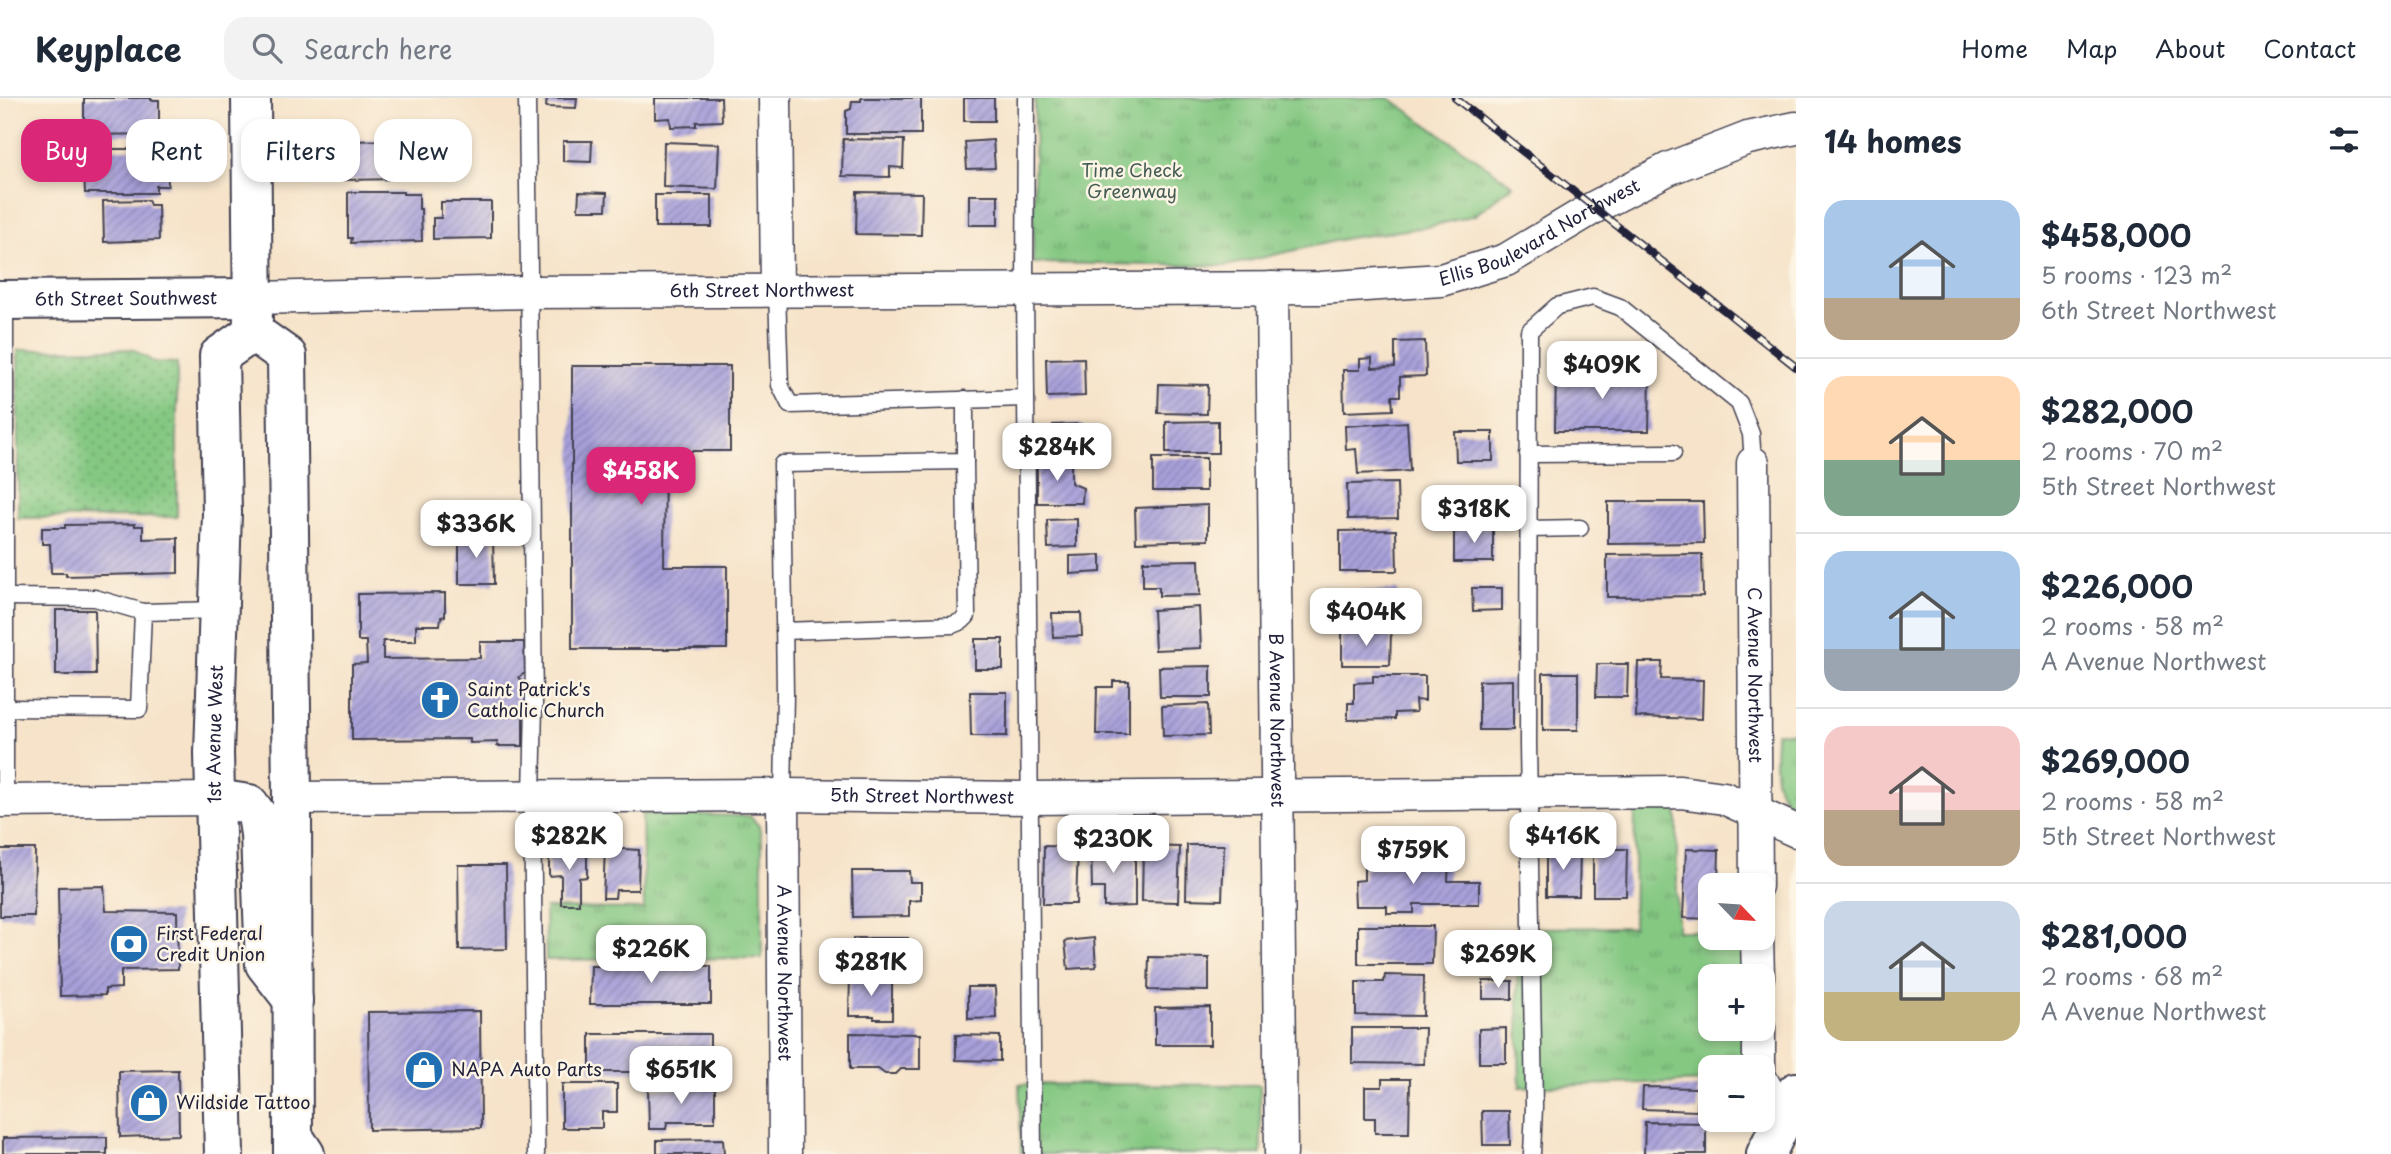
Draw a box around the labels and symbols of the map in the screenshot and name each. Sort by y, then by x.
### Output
park label: Time Check Greenway [1082,156,1182,204]
street label: Ellis Boulevard Northwest [1435,171,1644,292]
street label: 6th Street Northwest [670,275,854,303]
street label: 6th Street Southwest [35,283,217,312]
pin: $409K [1553,342,1651,401]
pin: $284K [1008,424,1106,483]
pin: $458K [592,448,690,507]
pin: $318K [1425,486,1523,545]
pin: $336K [427,500,525,560]
street label: C Avenue Northwest [1742,587,1770,763]
pin: $404K [1317,588,1415,648]
street label: B Avenue Northwest [1264,632,1292,807]
street label: 1st Avenue West [199,664,229,804]
place label: Saint Patrick's Catholic Church [467,675,605,723]
church icon: Saint Patrick's Catholic Church [419,679,461,721]
street label: 5th Street Northwest [830,781,1014,810]
pin: $282K [520,812,618,872]
pin: $416K [1514,812,1612,872]
pin: $230K [1064,816,1162,875]
pin: $759K [1364,826,1462,886]
north arrow [1698,873,1774,950]
street label: A Avenue Northwest [772,885,799,1061]
place label: First Federal Credit Union [156,919,265,967]
bank icon: First Federal Credit Union [108,923,150,965]
pin: $226K [602,926,700,985]
pin: $269K [1449,930,1547,990]
pin: $281K [822,939,920,998]
pin: $651K [632,1046,730,1106]
shop icon: NAPA Auto Parts [403,1049,445,1091]
place label: NAPA Auto Parts [451,1055,602,1082]
shop icon: Wildside Tattoo [128,1082,170,1124]
place label: Wildside Tattoo [176,1088,310,1115]

